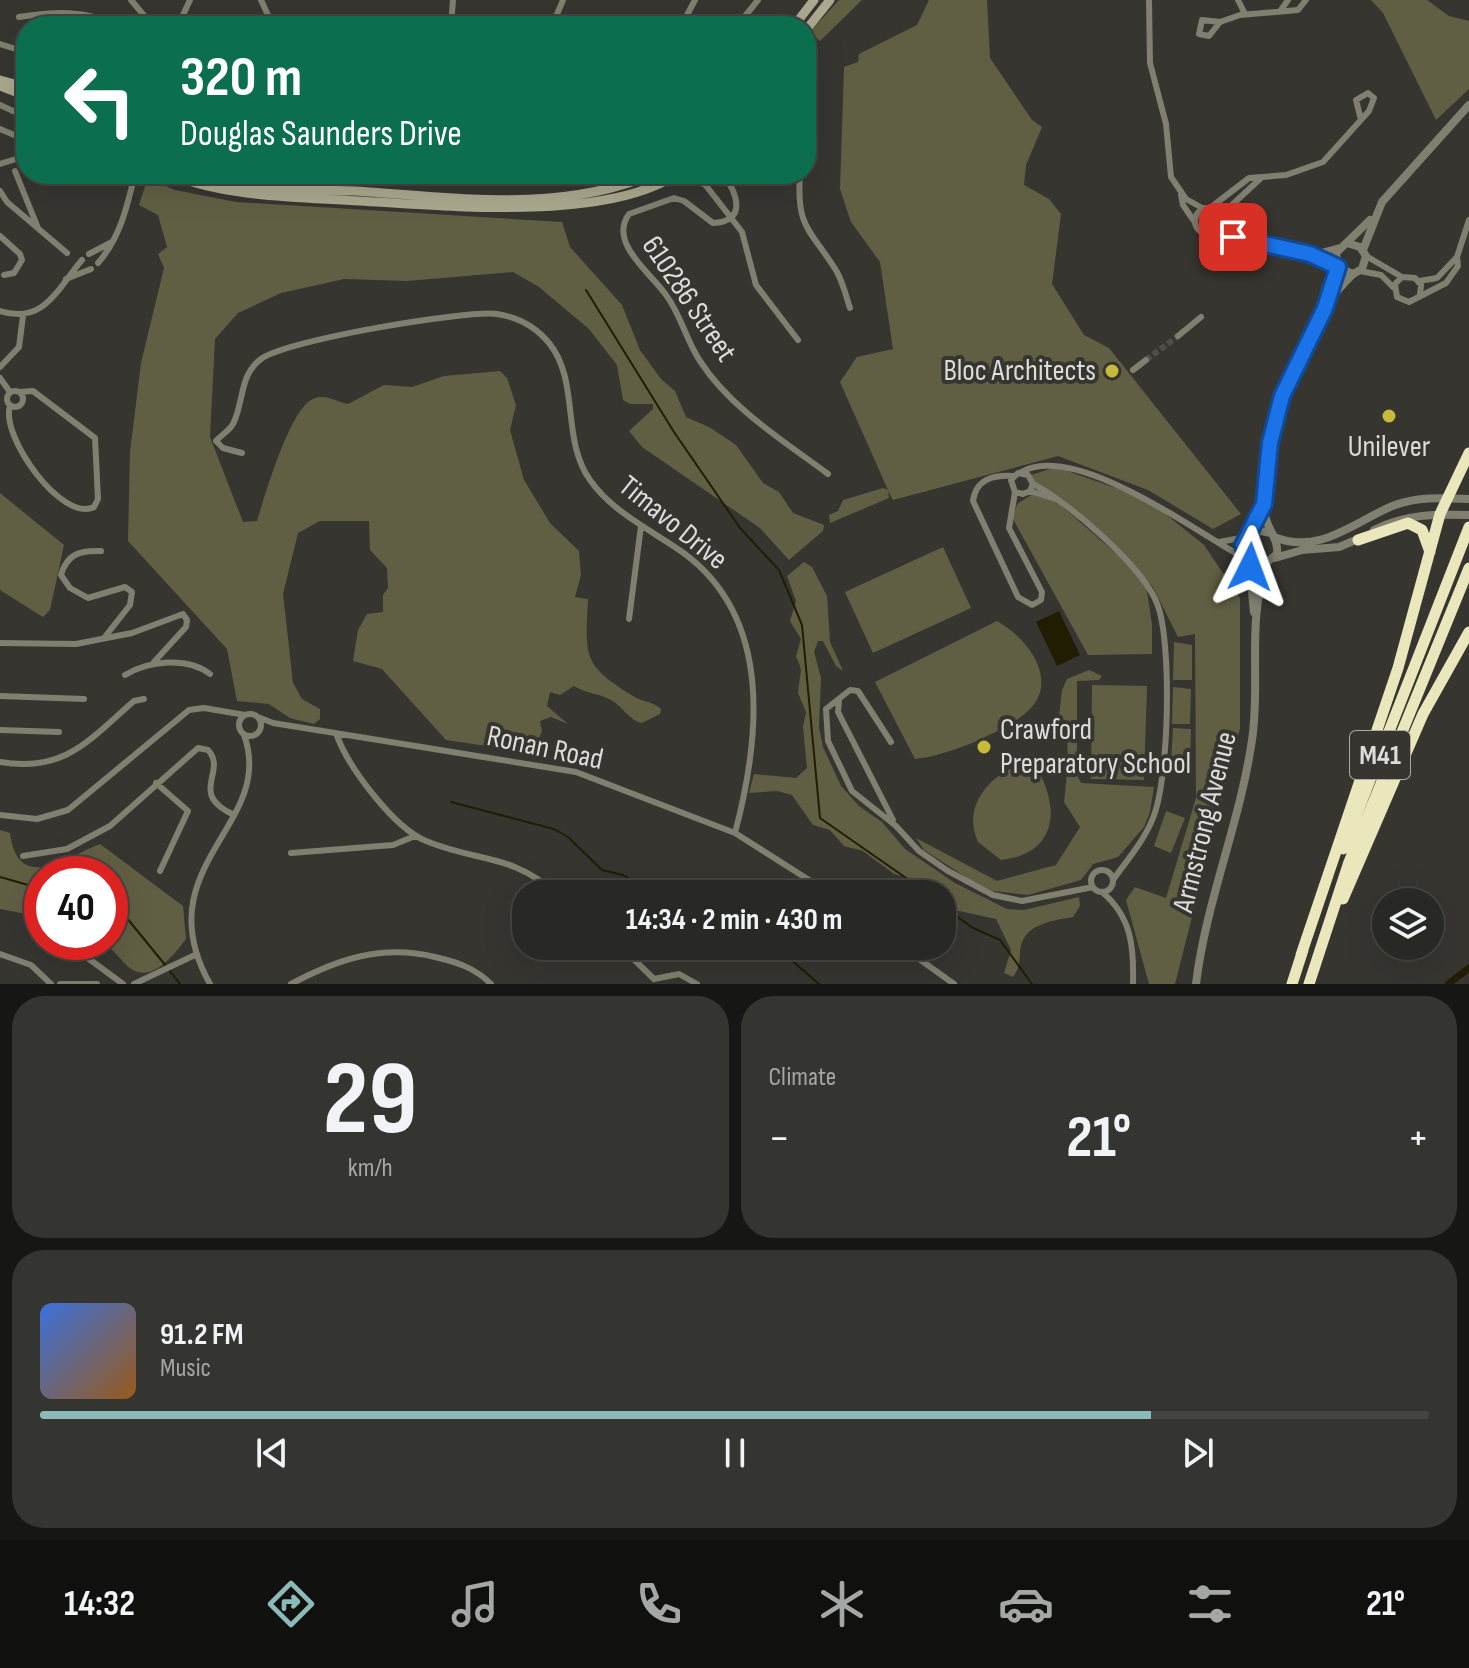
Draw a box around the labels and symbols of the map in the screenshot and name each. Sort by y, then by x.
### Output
pin [1199,203,1267,271]
street label: 610286 Street [634,229,744,369]
place label: Bloc Architects [943,353,1096,389]
marker: Bloc Architects [1103,362,1121,380]
marker: Unilever [1380,407,1398,425]
place label: Unilever [1348,429,1431,465]
street label: Timavo Drive [611,468,735,578]
position arrow [1208,525,1292,609]
place label: Crawford Preparatory School [1000,712,1191,782]
street label: Ronan Road [484,718,606,778]
street label: Armstrong Avenue [1165,728,1245,917]
road number: M41 [1350,731,1410,779]
marker: Crawford Preparatory School [975,738,993,756]
speed limit sign: 40 [24,856,128,960]

